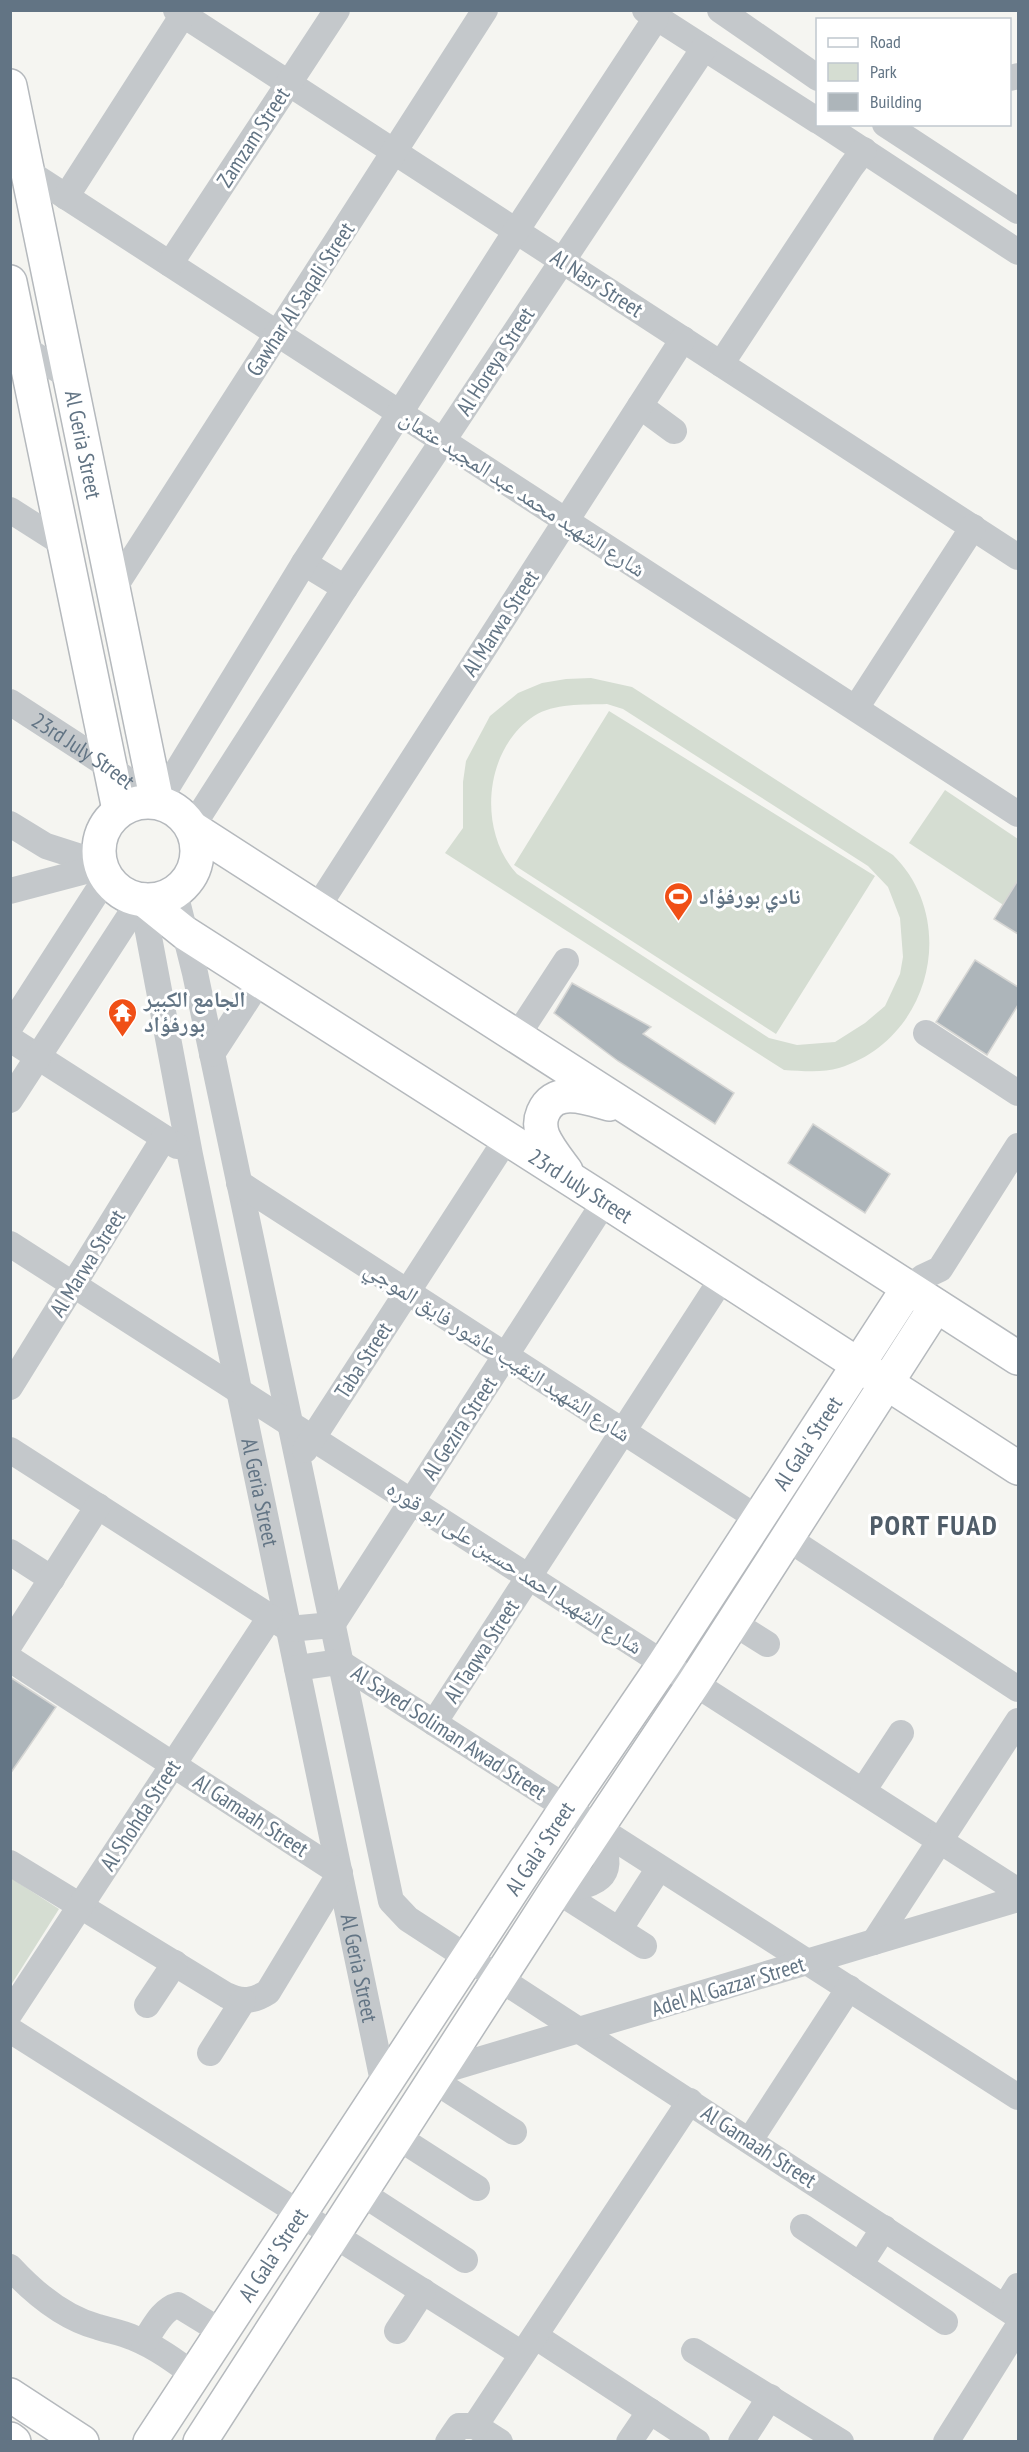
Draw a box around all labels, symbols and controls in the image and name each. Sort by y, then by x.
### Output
legend [816,18,1011,126]
text: Road [870,30,901,53]
text: Park [870,60,897,83]
street label: Zamzam Street [210,82,296,192]
text: Building [870,90,922,113]
street label: Gawhar Al Saqali Street [240,217,360,381]
street label: Al Nasr Street [546,243,648,323]
street label: Al Horeya Street [450,302,540,420]
street label: Al Geria Street [59,388,108,501]
street label: شارع الشهيد محمد عبد المجيد عثمان [395,403,651,583]
street label: Al Marwa Street [455,565,545,681]
street label: 23rd July Street [27,706,140,795]
sports icon: نادي بورفؤاد [662,880,694,922]
place label: نادي بورفؤاد [699,882,801,913]
place label: الجامع الكبير بورفؤاد [143,985,246,1038]
temple icon: الجامع الكبير بورفؤاد [107,996,139,1038]
street label: 23rd July Street [523,1142,638,1229]
street label: Al Marwa Street [43,1204,131,1322]
street label: شارع الشهيد النقيب عاشور فايق الموجي [358,1254,636,1451]
street label: Taba Street [328,1317,398,1403]
street label: Al Gezira Street [415,1371,503,1485]
street label: Al Gala' Street [767,1391,848,1495]
street label: Al Geria Street [235,1436,285,1549]
street label: شارع الشهيد احمد حسين على ابو قوره [382,1474,648,1660]
district label: PORT FUAD [870,1506,998,1543]
street label: Al Taqwa Street [437,1594,525,1708]
street label: Al Sayed Soliman Awad Street [346,1658,552,1806]
street label: Al Shohda Street [94,1754,186,1876]
street label: Al Gamaah Street [188,1767,314,1863]
street label: Al Gala' Street [499,1796,580,1901]
street label: Al Geria Street [334,1911,384,2025]
street label: Adel Al Gazzar Street [648,1949,808,2023]
street label: Al Gamaah Street [696,2098,822,2194]
street label: Al Gala' Street [232,2203,314,2307]

